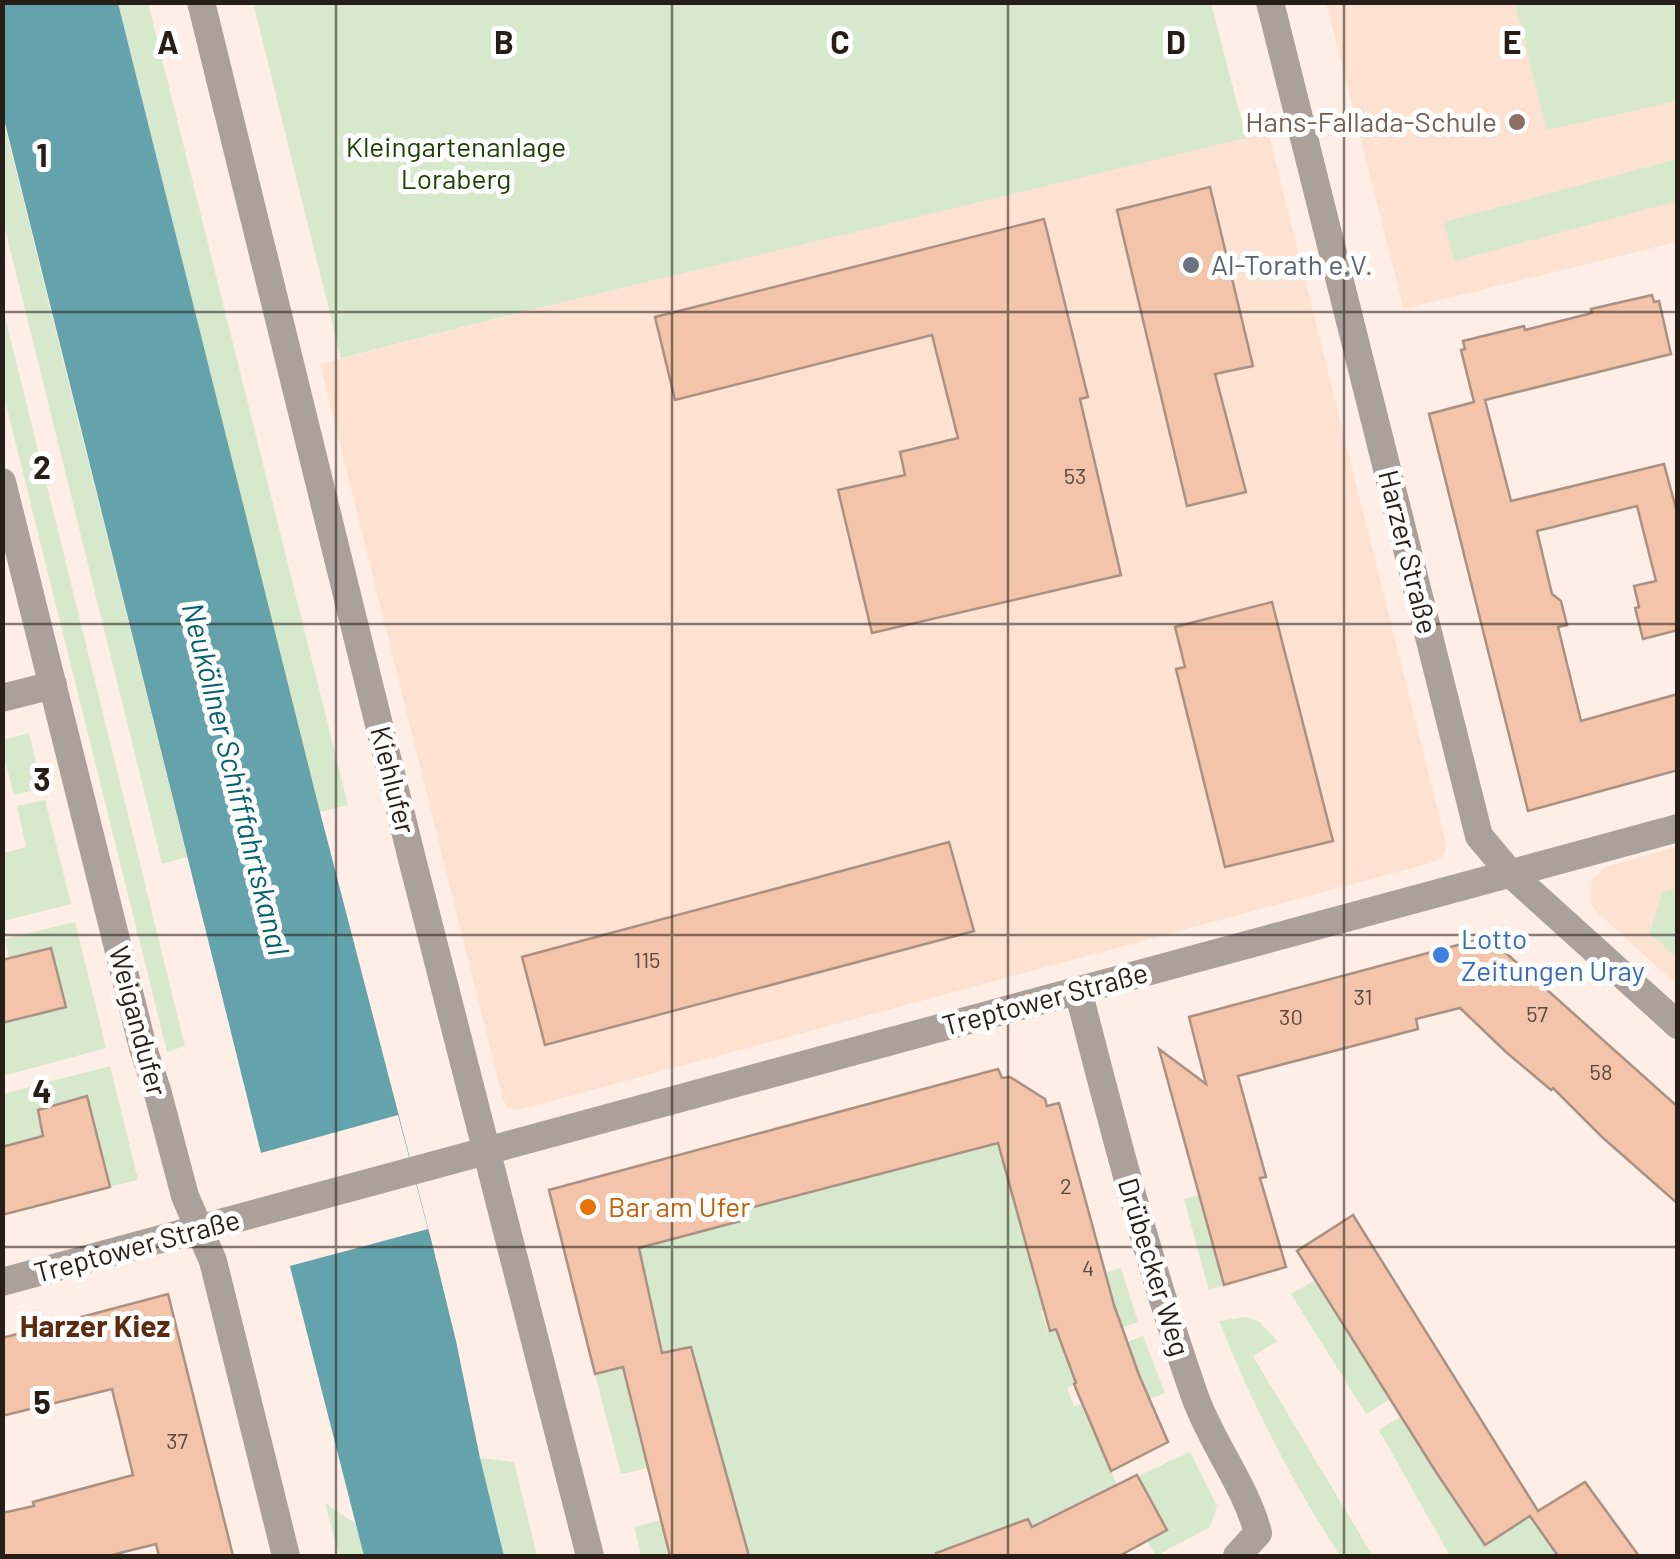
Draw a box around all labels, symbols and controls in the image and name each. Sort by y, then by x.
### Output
text: A [157,22,179,60]
text: B [494,22,514,60]
text: C [830,22,850,60]
text: D [1166,22,1186,60]
text: E [1503,22,1521,60]
place label: Hans-Fallada-Schule [1245,104,1497,138]
marker: Hans-Fallada-Schule [1506,111,1528,133]
park label: Kleingartenanlage Loraberg [346,129,566,195]
text: 1 [36,135,48,173]
place label: Al-Torath e.V. [1211,247,1373,281]
marker: Al-Torath e.V. [1180,254,1202,276]
text: 2 [33,447,51,485]
house number: 53 [1064,462,1086,488]
street label: Harzer Straße [1372,466,1446,637]
water label: Neuköllner Schifffahrtskanal [176,599,298,959]
street label: Kiehlufer [364,723,424,837]
text: 3 [33,759,51,797]
place label: Lotto Zeitungen Uray [1461,921,1645,987]
street label: Weigandufer [103,942,175,1099]
marker: Lotto Zeitungen Uray [1430,944,1452,966]
house number: 115 [634,946,660,972]
street label: Treptower Straße [938,954,1151,1042]
house number: 31 [1354,983,1372,1009]
house number: 57 [1526,1000,1548,1026]
house number: 30 [1279,1003,1303,1029]
house number: 58 [1590,1058,1612,1084]
text: 4 [32,1071,52,1109]
house number: 2 [1060,1172,1072,1198]
street label: Drübecker Weg [1112,1174,1198,1360]
place label: Bar am Ufer [608,1189,750,1223]
marker: Bar am Ufer [577,1196,599,1218]
street label: Treptower Straße [30,1201,243,1289]
house number: 4 [1082,1254,1094,1280]
district label: Harzer Kiez [20,1307,170,1343]
text: 5 [33,1382,51,1420]
house number: 37 [166,1427,188,1453]

